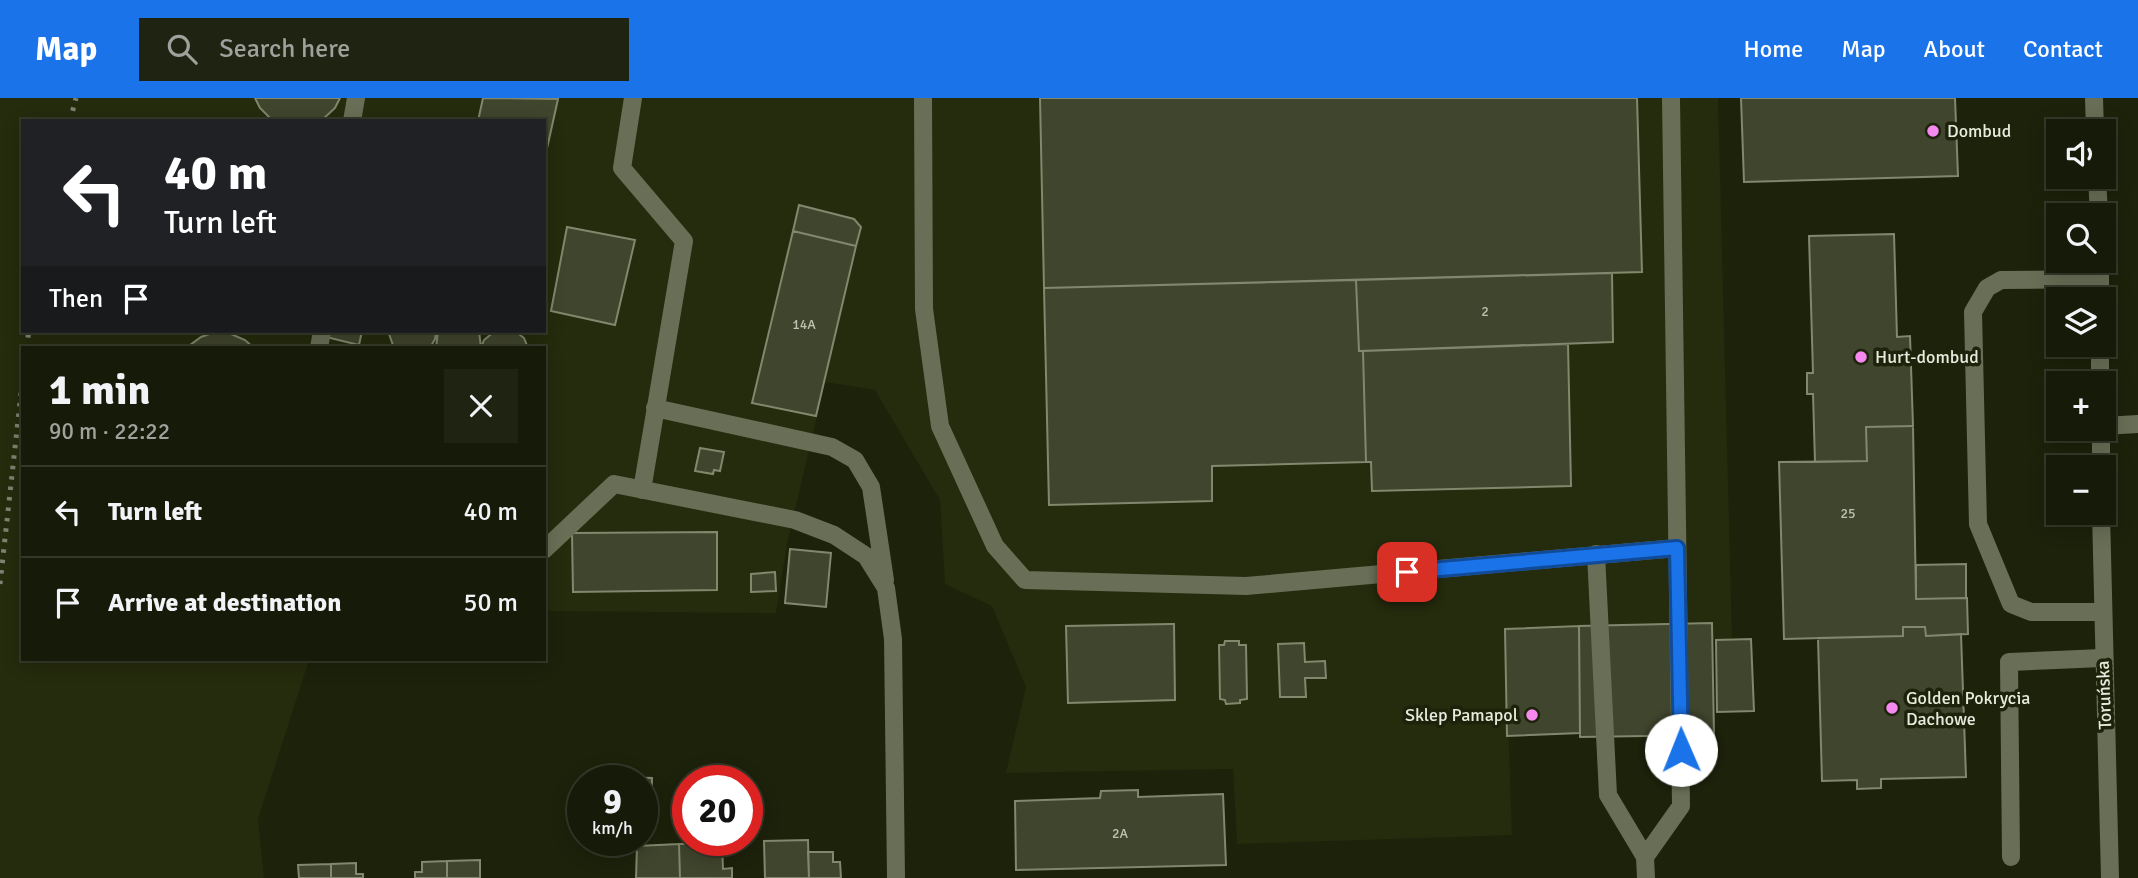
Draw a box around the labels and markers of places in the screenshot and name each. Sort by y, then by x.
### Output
place label: Dombud [1947,120,2011,142]
marker: Dombud [1925,123,1941,139]
place label: Hurt-dombud [1875,346,1979,368]
marker: Hurt-dombud [1853,349,1869,365]
pin [1377,542,1437,602]
place label: Golden Pokrycia Dachowe [1906,687,2031,730]
marker: Golden Pokrycia Dachowe [1884,700,1900,716]
place label: Sklep Pamapol [1405,704,1518,726]
marker: Sklep Pamapol [1524,707,1540,723]

